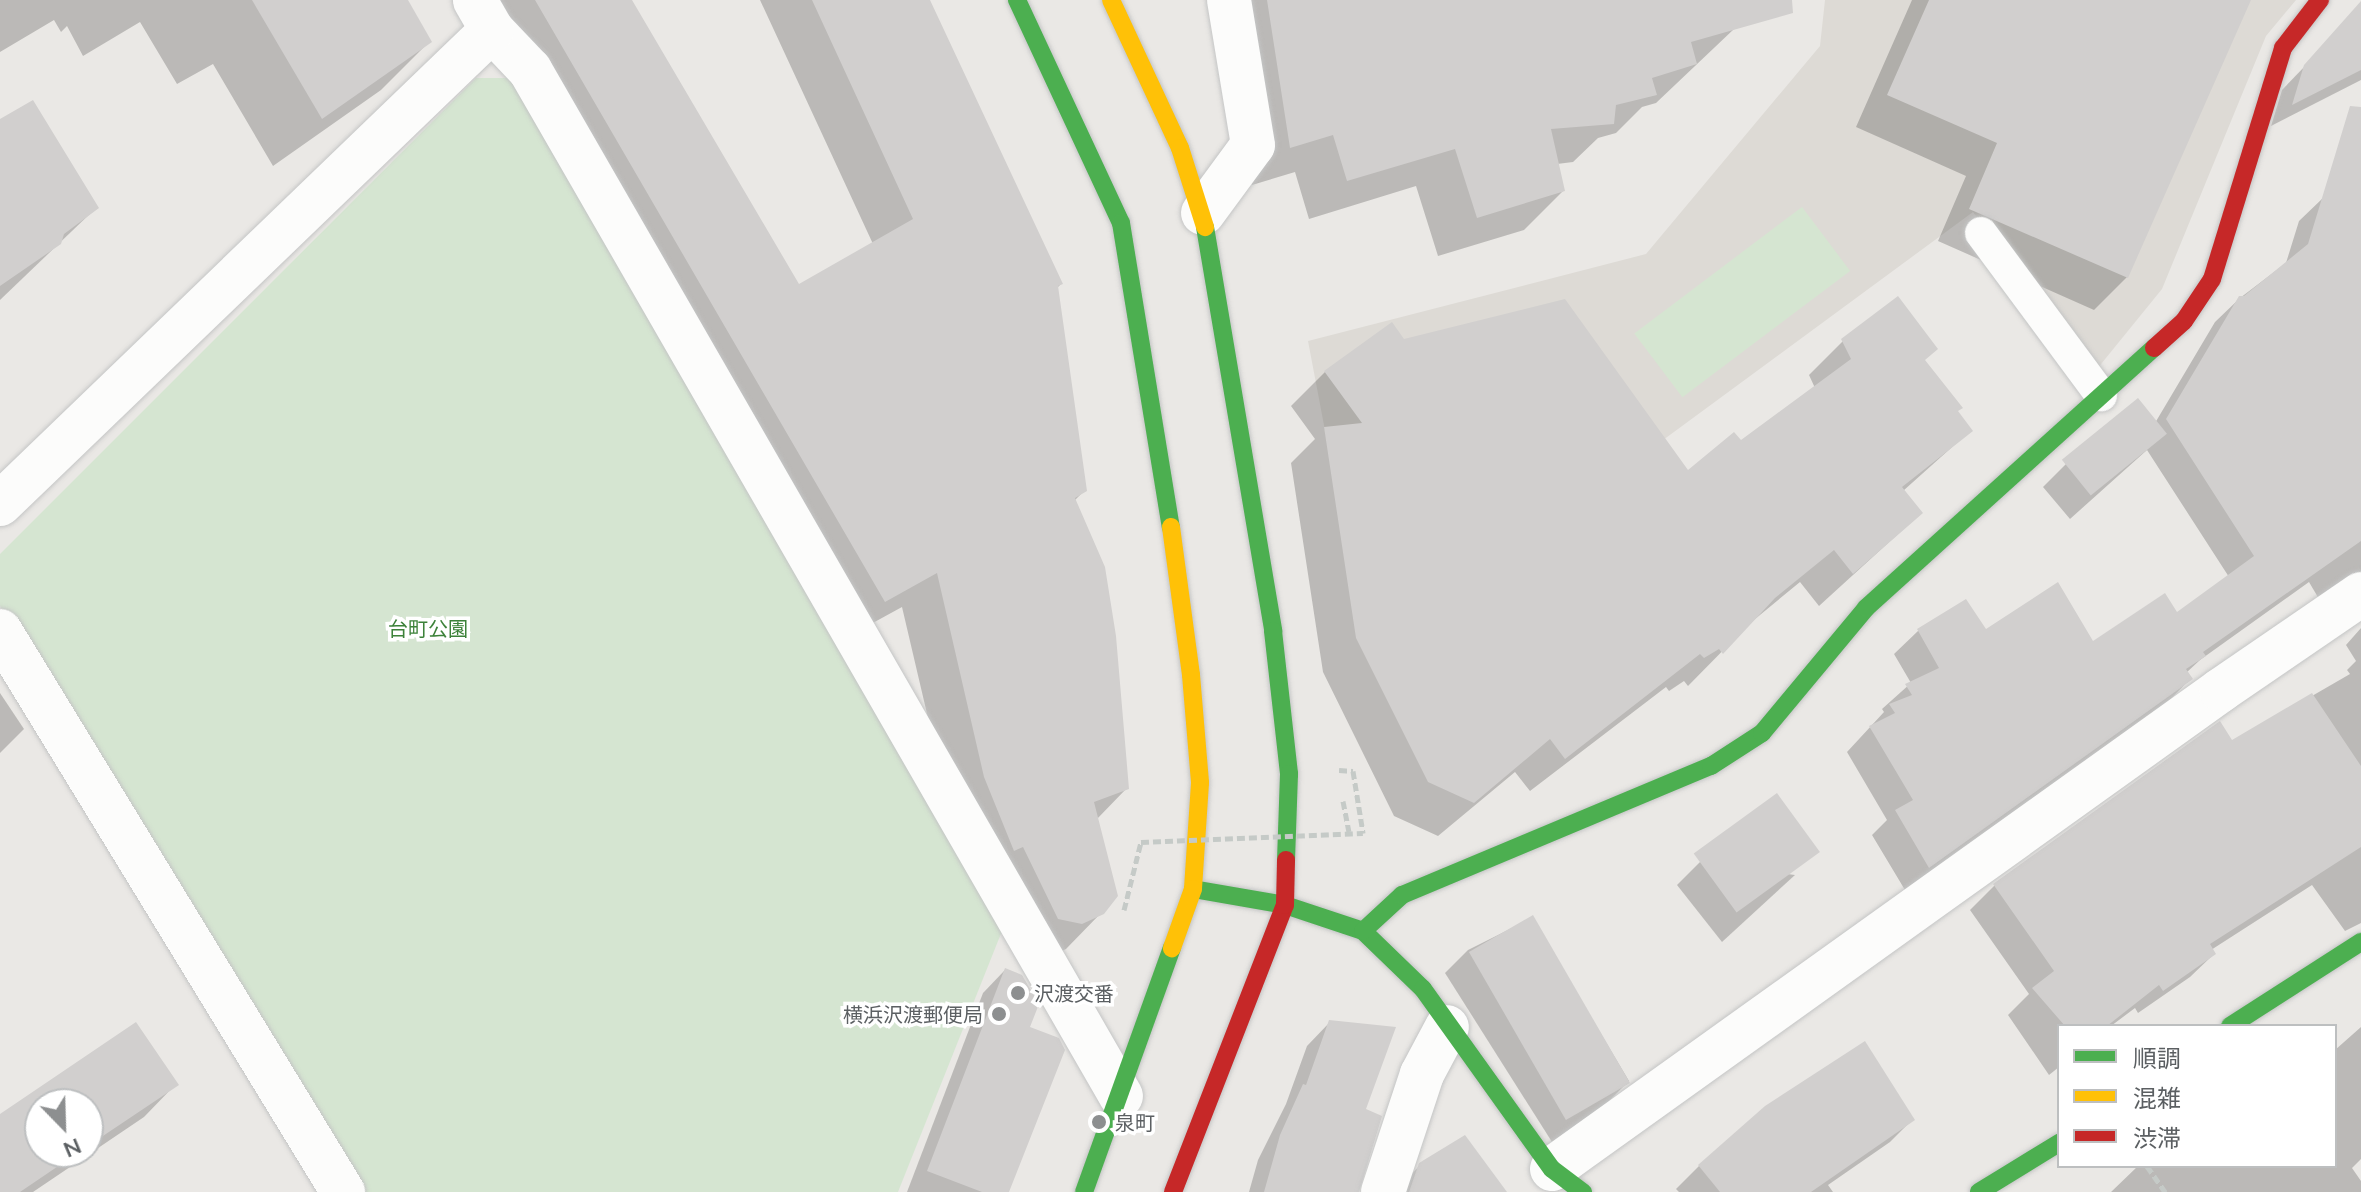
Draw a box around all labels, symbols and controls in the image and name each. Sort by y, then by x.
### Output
park label: 台町公園 [388,616,468,640]
place label: 沢渡交番 [1034,981,1114,1005]
marker: 沢渡交番 [1009,984,1027,1002]
place label: 横浜沢渡郵便局 [843,1002,983,1026]
marker: 横浜沢渡郵便局 [990,1005,1008,1023]
legend [2057,1024,2337,1168]
text: 順調 [2133,1043,2181,1073]
text: 混雑 [2133,1083,2181,1113]
north arrow [24,1088,104,1168]
place label: 泉町 [1115,1110,1155,1134]
marker: 泉町 [1090,1113,1108,1131]
text: 渋滞 [2133,1123,2181,1153]
text: N [59,1132,86,1164]

